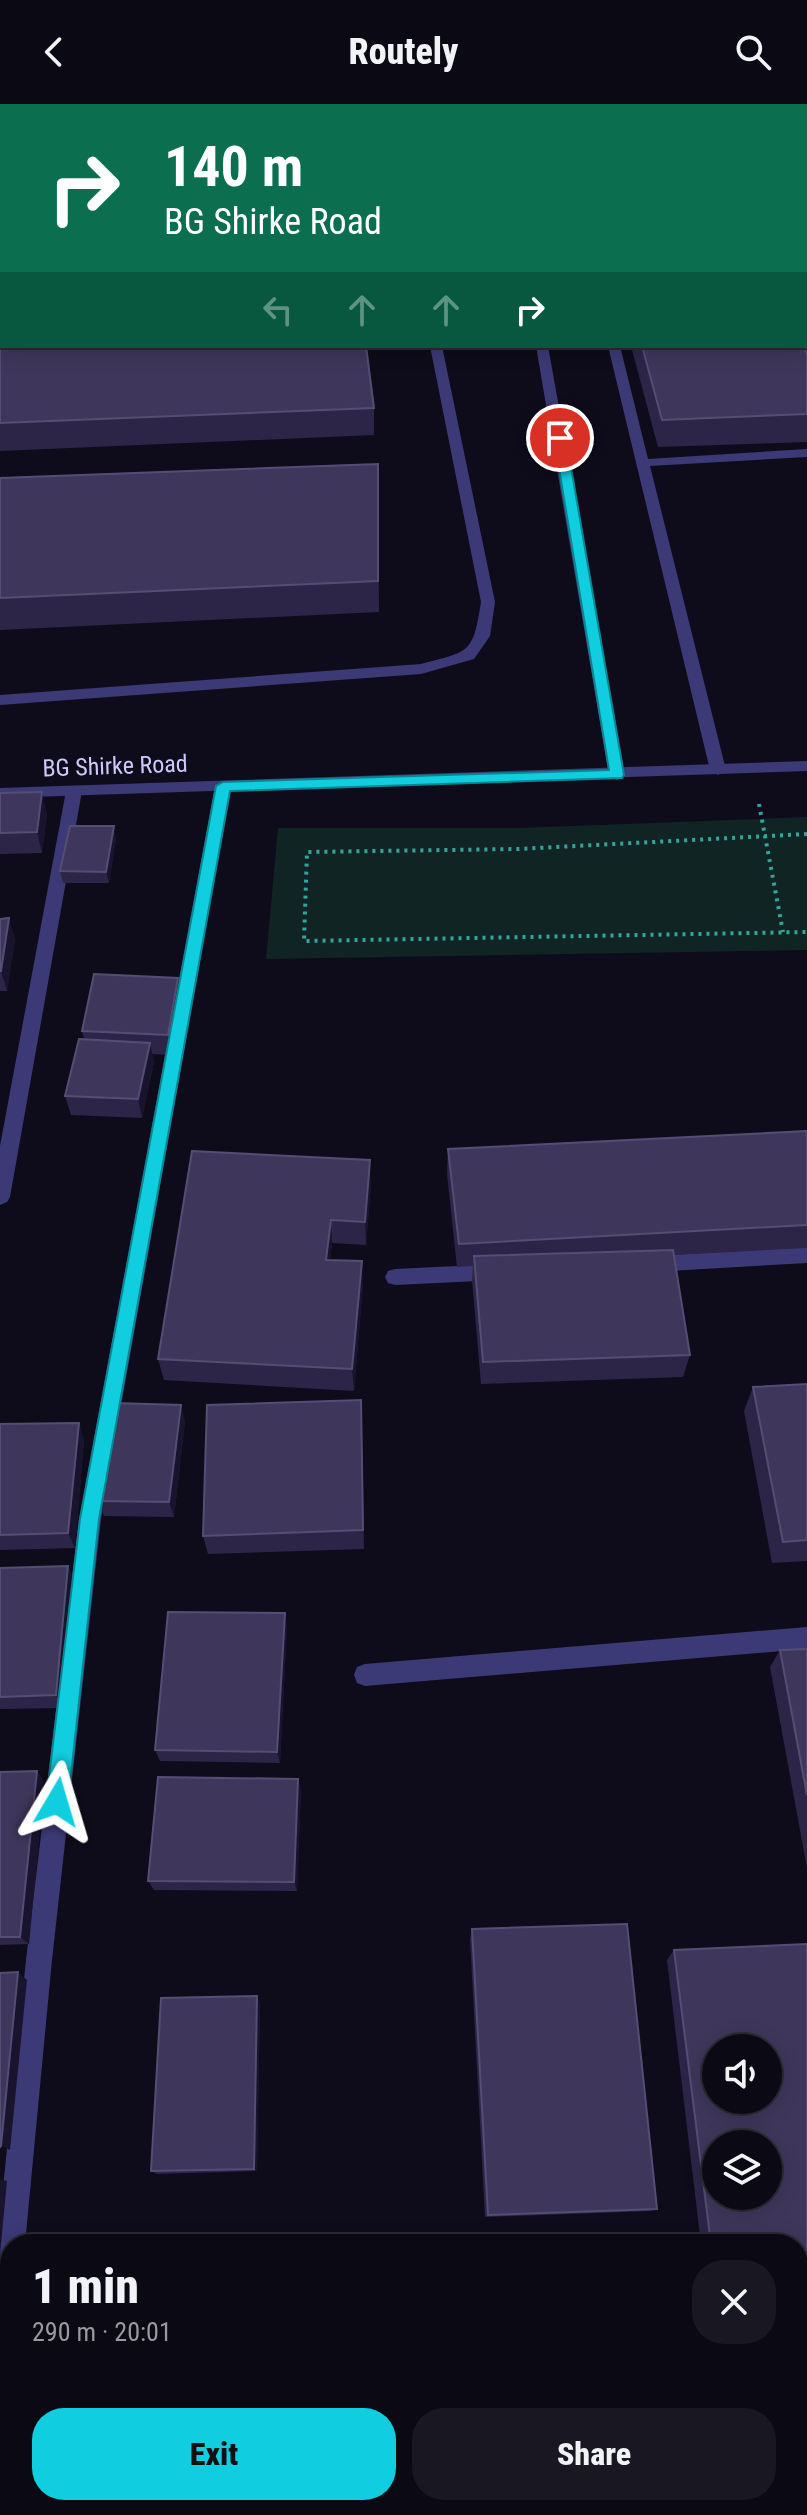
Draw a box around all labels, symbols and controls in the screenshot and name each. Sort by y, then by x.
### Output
icon: back [32,30,76,74]
icon: search [731,30,775,74]
text: Routely [349,31,458,73]
text: 140 m [164,134,303,200]
icon: right [32,136,136,240]
text: BG Shirke Road [164,201,382,243]
icon: left [256,288,300,332]
icon: ahead [340,288,384,332]
icon: ahead [424,288,468,332]
icon: right [508,288,552,332]
pin [526,404,594,472]
icon: arrive [538,416,582,460]
street label: BG Shirke Road [42,749,188,783]
position arrow [15,1760,99,1844]
map controls [702,2034,782,2210]
button: sound [702,2034,782,2114]
button: layers [702,2130,782,2210]
text: 1 min [32,2258,139,2315]
button: close [692,2260,776,2344]
text: 290 m · 20:01 [32,2317,172,2347]
button: Exit [32,2408,396,2500]
button: Share [412,2408,776,2500]

